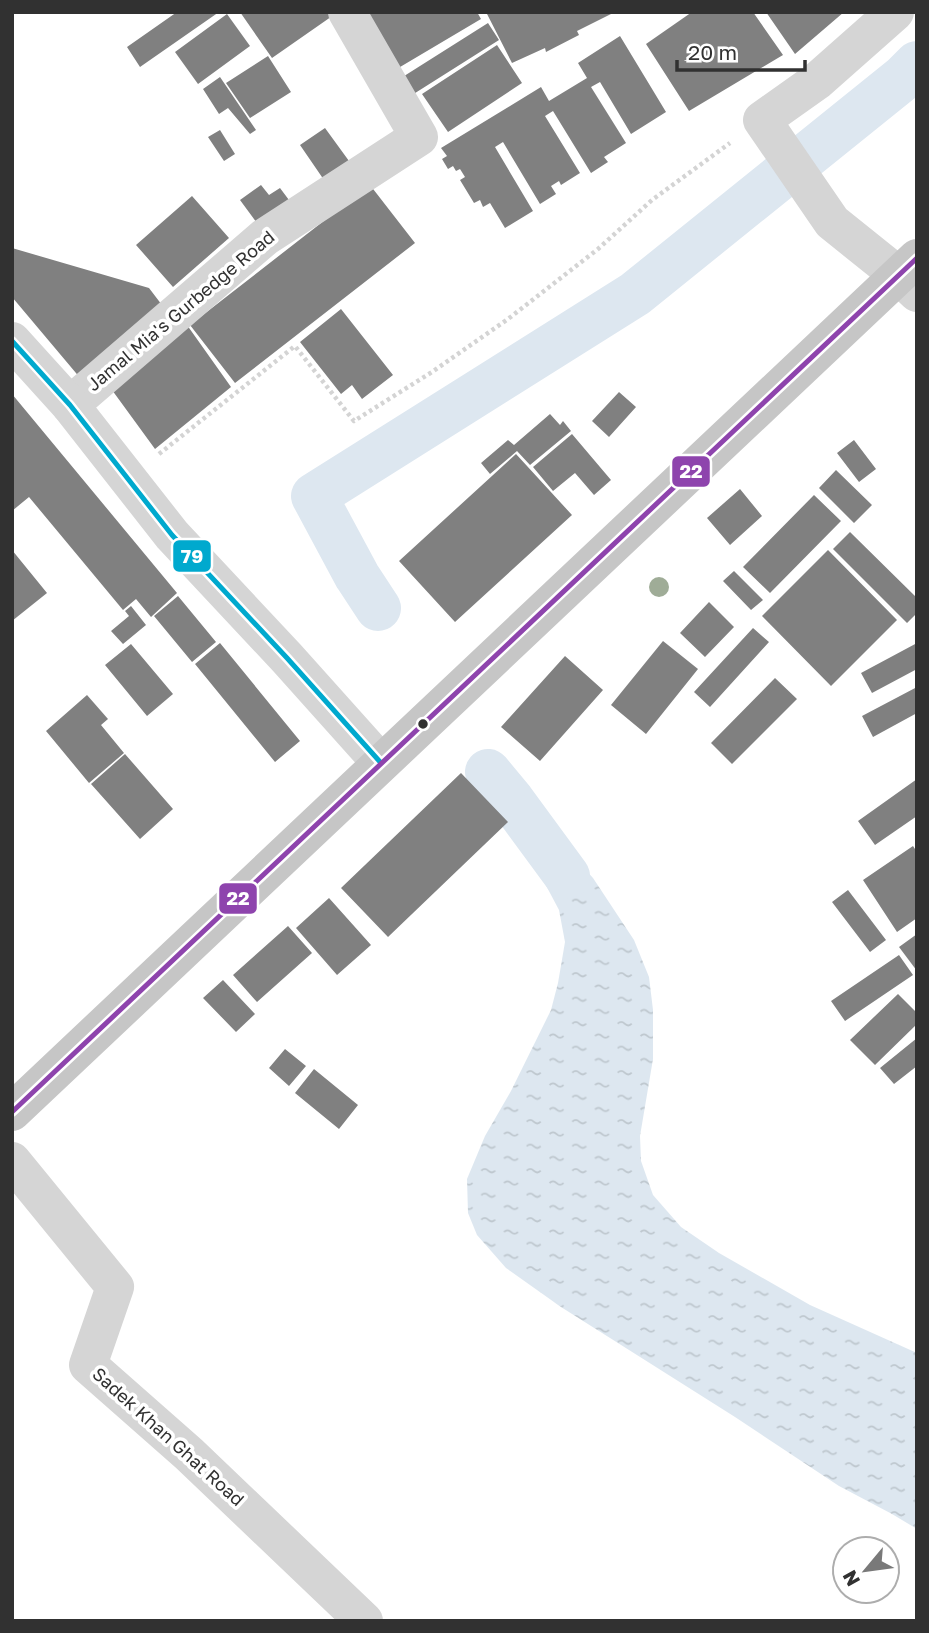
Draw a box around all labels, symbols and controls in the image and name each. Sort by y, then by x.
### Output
scale bar [677,28,805,72]
text: 20 m [688,39,737,65]
street label: Jamal Mia's Gurbedge Road [82,225,279,395]
line badge: 22 [671,455,711,488]
text: 22 [679,459,703,482]
line badge: 79 [172,539,212,573]
text: 79 [181,544,203,567]
unlabelled marker [416,717,430,731]
line badge: 22 [218,882,258,915]
text: 22 [226,886,250,909]
street label: Sadek Khan Ghat Road [88,1362,249,1510]
north arrow [831,1535,901,1605]
text: N [837,1567,864,1590]

